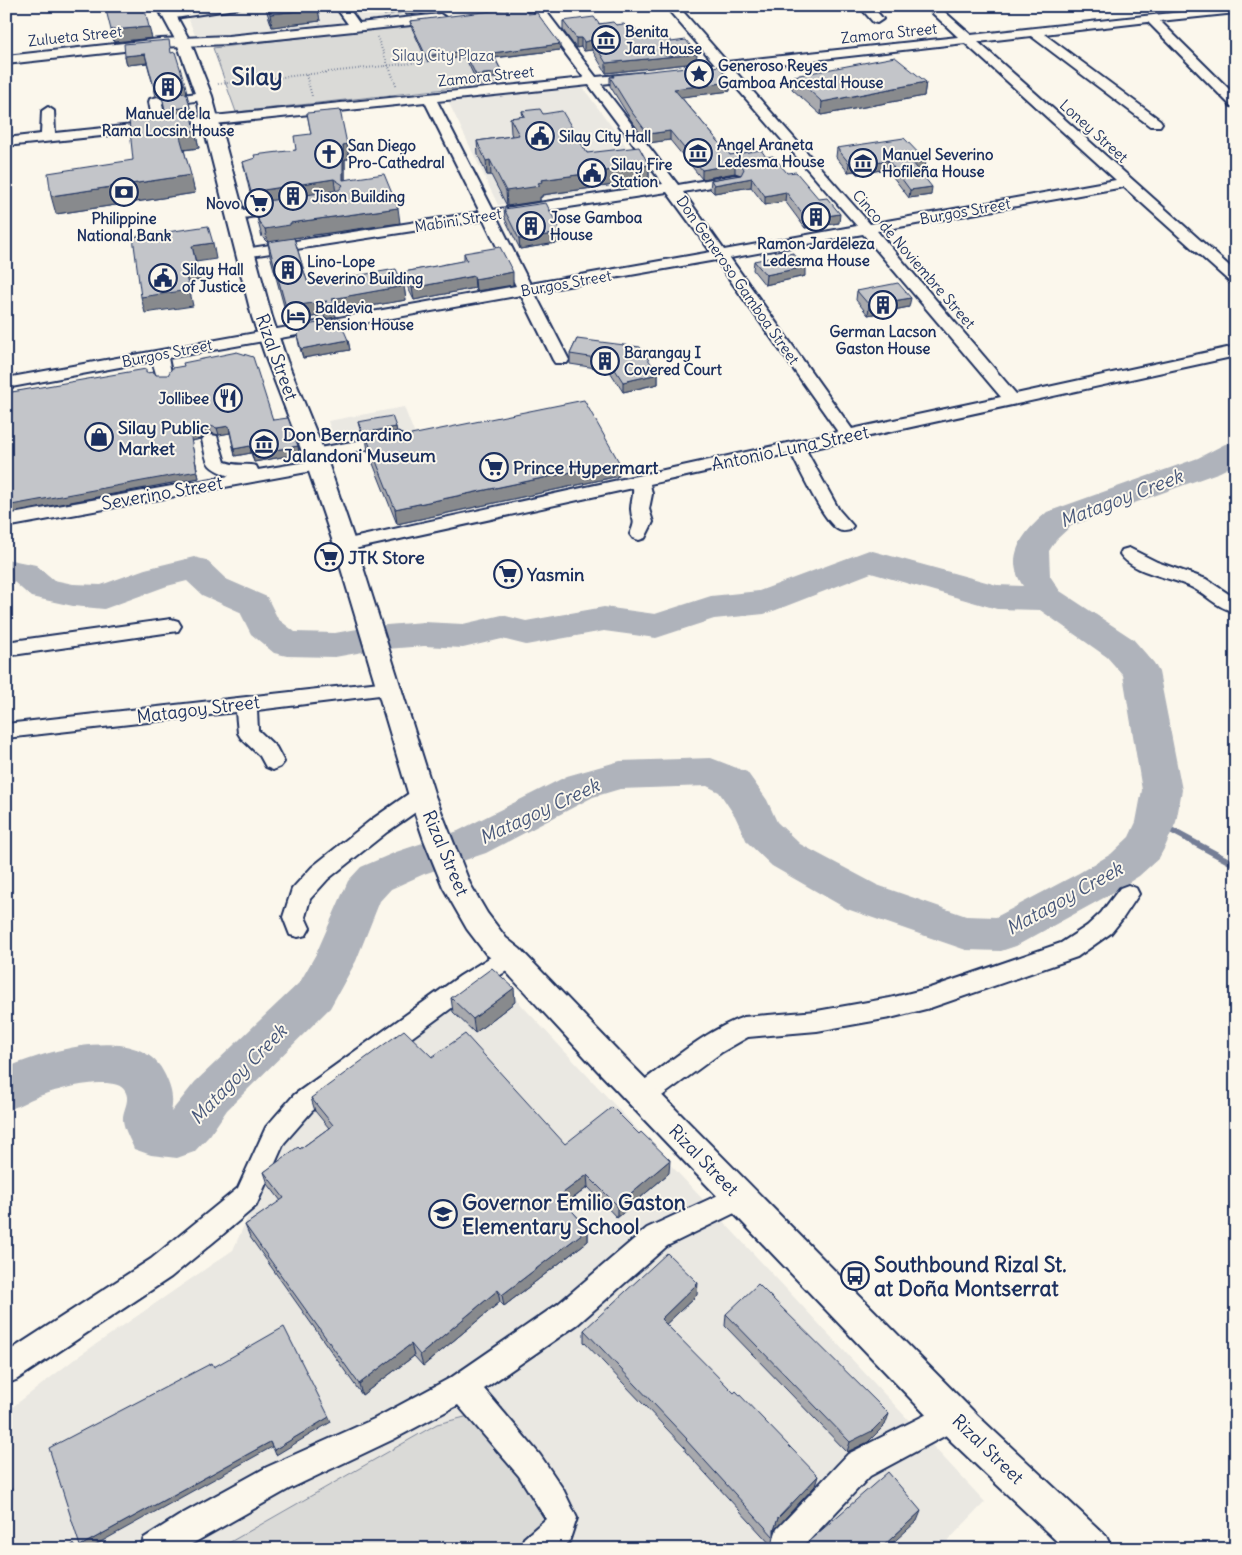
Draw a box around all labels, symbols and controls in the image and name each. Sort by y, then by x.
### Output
street label: Zamora Street [840,19,938,47]
street label: Zulueta Street [27,22,123,50]
place label: Benita Jara House [625,22,702,58]
museum icon: Benita Jara House [591,25,621,55]
park label: Silay City Plaza [392,46,495,65]
place label: Generoso Reyes Gamboa Ancestal House [718,56,883,92]
place icon: Generoso Reyes Gamboa Ancestal House [684,59,714,89]
district label: Silay [231,61,283,91]
street label: Zamora Street [437,62,535,90]
building icon: Manuel de la Rama Locsin House [153,72,183,102]
street label: Loney Street [1056,95,1132,167]
place label: Manuel de la Rama Locsin House [102,104,234,140]
public building icon: Silay City Hall [525,121,555,151]
place label: Silay City Hall [559,127,651,147]
place label: Angel Araneta Ledesma House [717,135,825,171]
place label: San Diego Pro-Cathedral [348,136,445,172]
museum icon: Angel Araneta Ledesma House [683,138,713,168]
church icon: San Diego Pro-Cathedral [314,139,344,169]
place label: Manuel Severino Hofileña House [882,145,994,181]
museum icon: Manuel Severino Hofileña House [848,148,878,178]
place label: Silay Fire Station [611,155,672,191]
public building icon: Silay Fire Station [577,158,607,188]
bank icon: Philippine National Bank [109,177,139,207]
building icon: Jison Building [278,181,308,211]
street label: Cinco de Noviembre Street [848,186,980,332]
place label: Jison Building [312,187,405,207]
supermarket icon: Novo [244,188,274,218]
street label: Don Generoso Gamboa Street [672,192,804,368]
place label: Novo [206,194,241,213]
street label: Burgos Street [918,194,1012,228]
building icon: Ramon Jardeleza Ledesma House [801,202,831,232]
street label: Mabini Street [413,204,503,236]
place label: Jose Gamboa House [550,208,643,244]
place label: Philippine National Bank [77,209,172,245]
building icon: Jose Gamboa House [516,211,546,241]
place label: Ramon Jardeleza Ledesma House [757,234,875,270]
place label: Lino-Lope Severino Building [307,252,424,289]
building icon: Lino-Lope Severino Building [273,255,303,285]
place label: Silay Hall of Justice [182,260,246,296]
public building icon: Silay Hall of Justice [148,263,178,293]
street label: Burgos Street [519,266,613,300]
building icon: German Lacson Gaston House [868,290,898,320]
place label: Baldevia Pension House [315,298,414,334]
hotel icon: Baldevia Pension House [281,301,311,331]
street label: Rizal Street [251,311,303,403]
place label: German Lacson Gaston House [829,322,937,358]
street label: Burgos Street [120,335,214,371]
place label: Barangay I Covered Court [624,343,723,379]
building icon: Barangay I Covered Court [590,346,620,376]
restaurant icon: Jollibee [213,383,243,413]
place label: Jollibee [158,389,209,408]
place label: Silay Public Market [118,416,209,460]
street label: Antonio Luna Street [709,420,871,476]
shop icon: Silay Public Market [84,422,114,452]
place label: Don Bernardino Jalandoni Museum [283,423,436,467]
museum icon: Don Bernardino Jalandoni Museum [249,429,279,459]
supermarket icon: Prince Hypermart [479,452,509,482]
place label: Prince Hypermart [513,456,659,479]
water label: Matagoy Creek [1056,463,1187,532]
street label: Severino Street [100,471,224,515]
supermarket icon: JTK Store [314,542,344,572]
place label: JTK Store [348,546,425,569]
supermarket icon: Yasmin [493,559,523,589]
place label: Yasmin [526,563,585,586]
street label: Matagoy Street [135,690,261,728]
water label: Matagoy Creek [475,772,604,849]
street label: Rizal Street [418,807,474,899]
water label: Matagoy Creek [1001,855,1128,940]
water label: Matagoy Creek [184,1018,293,1129]
street label: Rizal Street [664,1119,744,1201]
place label: Governor Emilio Gaston Elementary School [462,1189,686,1240]
school or university icon: Governor Emilio Gaston Elementary School [428,1199,458,1229]
place label: Southbound Rizal St. at Doña Montserrat [874,1251,1067,1302]
bus stop icon: Southbound Rizal St. at Doña Montserrat [840,1261,870,1291]
street label: Rizal Street [947,1409,1029,1489]

